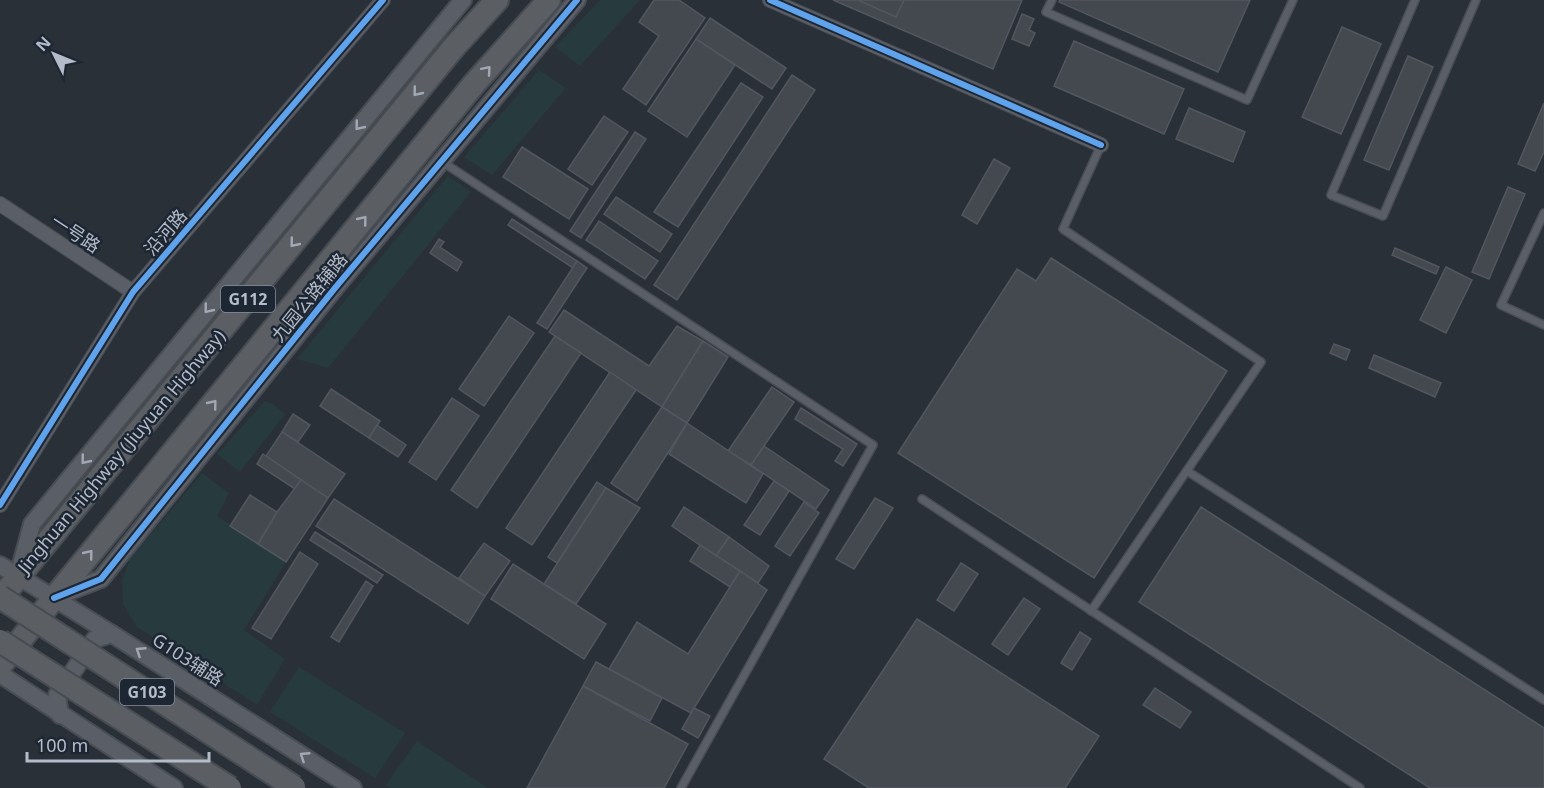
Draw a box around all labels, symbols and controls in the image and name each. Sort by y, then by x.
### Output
north arrow [24,24,84,84]
text: N [31,32,56,56]
one-way arrow [480,66,491,77]
one-way arrow [414,85,425,96]
one-way arrow [355,119,366,130]
street label: 沿河路 [138,204,192,260]
street label: 一号路 [47,208,105,258]
one-way arrow [356,216,367,227]
one-way arrow [290,236,301,247]
street label: 九园公路辅路 [266,247,352,347]
road number: G112 [221,286,275,312]
one-way arrow [205,303,216,314]
street label: Jinghuan Highway (Jiuyuan Highway) [11,324,230,579]
one-way arrow [205,399,216,410]
one-way arrow [81,453,92,464]
one-way arrow [82,550,93,561]
street label: G103辅路 [148,627,228,691]
one-way arrow [136,647,146,659]
road number: G103 [120,679,174,705]
scale bar [27,725,208,763]
text: 100 m [36,733,88,757]
one-way arrow [300,752,310,764]

